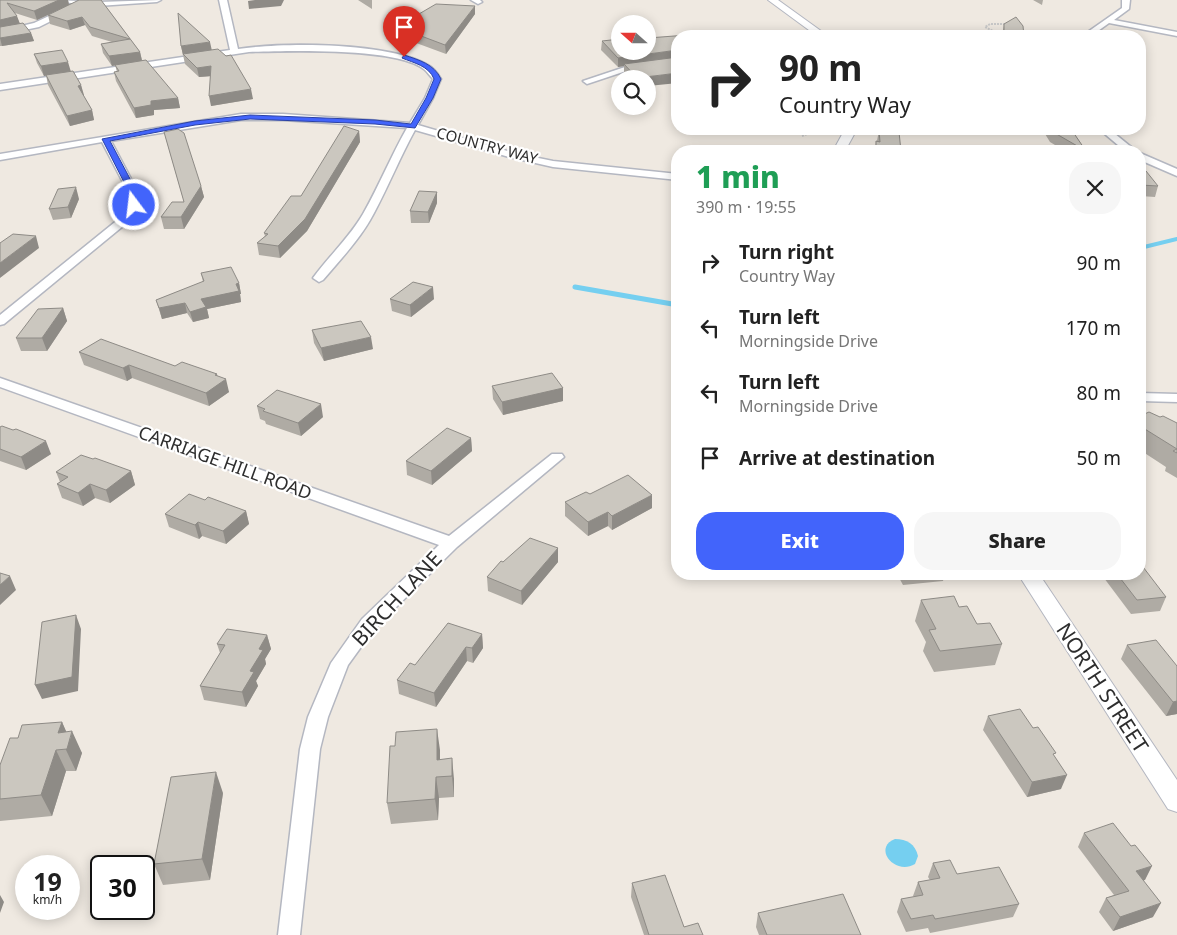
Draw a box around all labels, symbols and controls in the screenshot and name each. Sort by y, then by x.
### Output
pin [383,6,425,57]
icon: arrive [390,13,418,41]
north arrow [611,15,656,60]
map controls [611,15,656,115]
text: 90 m [779,44,862,91]
icon: right [696,50,761,115]
button: search [611,70,656,115]
text: Country Way [779,89,911,119]
street label: COUNTRY WAY [435,122,540,168]
text: 1 min [696,156,780,197]
button: close [1069,162,1121,214]
position arrow [107,178,159,230]
text: 390 m · 19:55 [696,196,796,218]
text: Turn right [739,239,834,265]
icon: right [696,249,724,277]
text: 90 m [1077,250,1121,276]
text: Country Way [739,265,835,287]
text: Turn left [739,304,820,330]
icon: left [696,314,724,342]
text: 170 m [1066,315,1121,341]
text: Morningside Drive [739,330,878,352]
text: Turn left [739,369,820,395]
icon: left [696,379,724,407]
text: 80 m [1077,380,1121,406]
text: Morningside Drive [739,395,878,417]
street label: CARRIAGE HILL ROAD [135,420,315,505]
icon: arrive [696,444,724,472]
text: Arrive at destination [739,445,935,471]
text: 50 m [1077,445,1121,471]
button: Exit [696,512,904,570]
button: Share [914,512,1121,570]
street label: BIRCH LANE [345,545,447,652]
street label: NORTH STREET [1050,617,1155,758]
speed limit sign: 30 [90,855,155,920]
text: 19 [33,864,62,898]
text: km/h [33,891,62,908]

